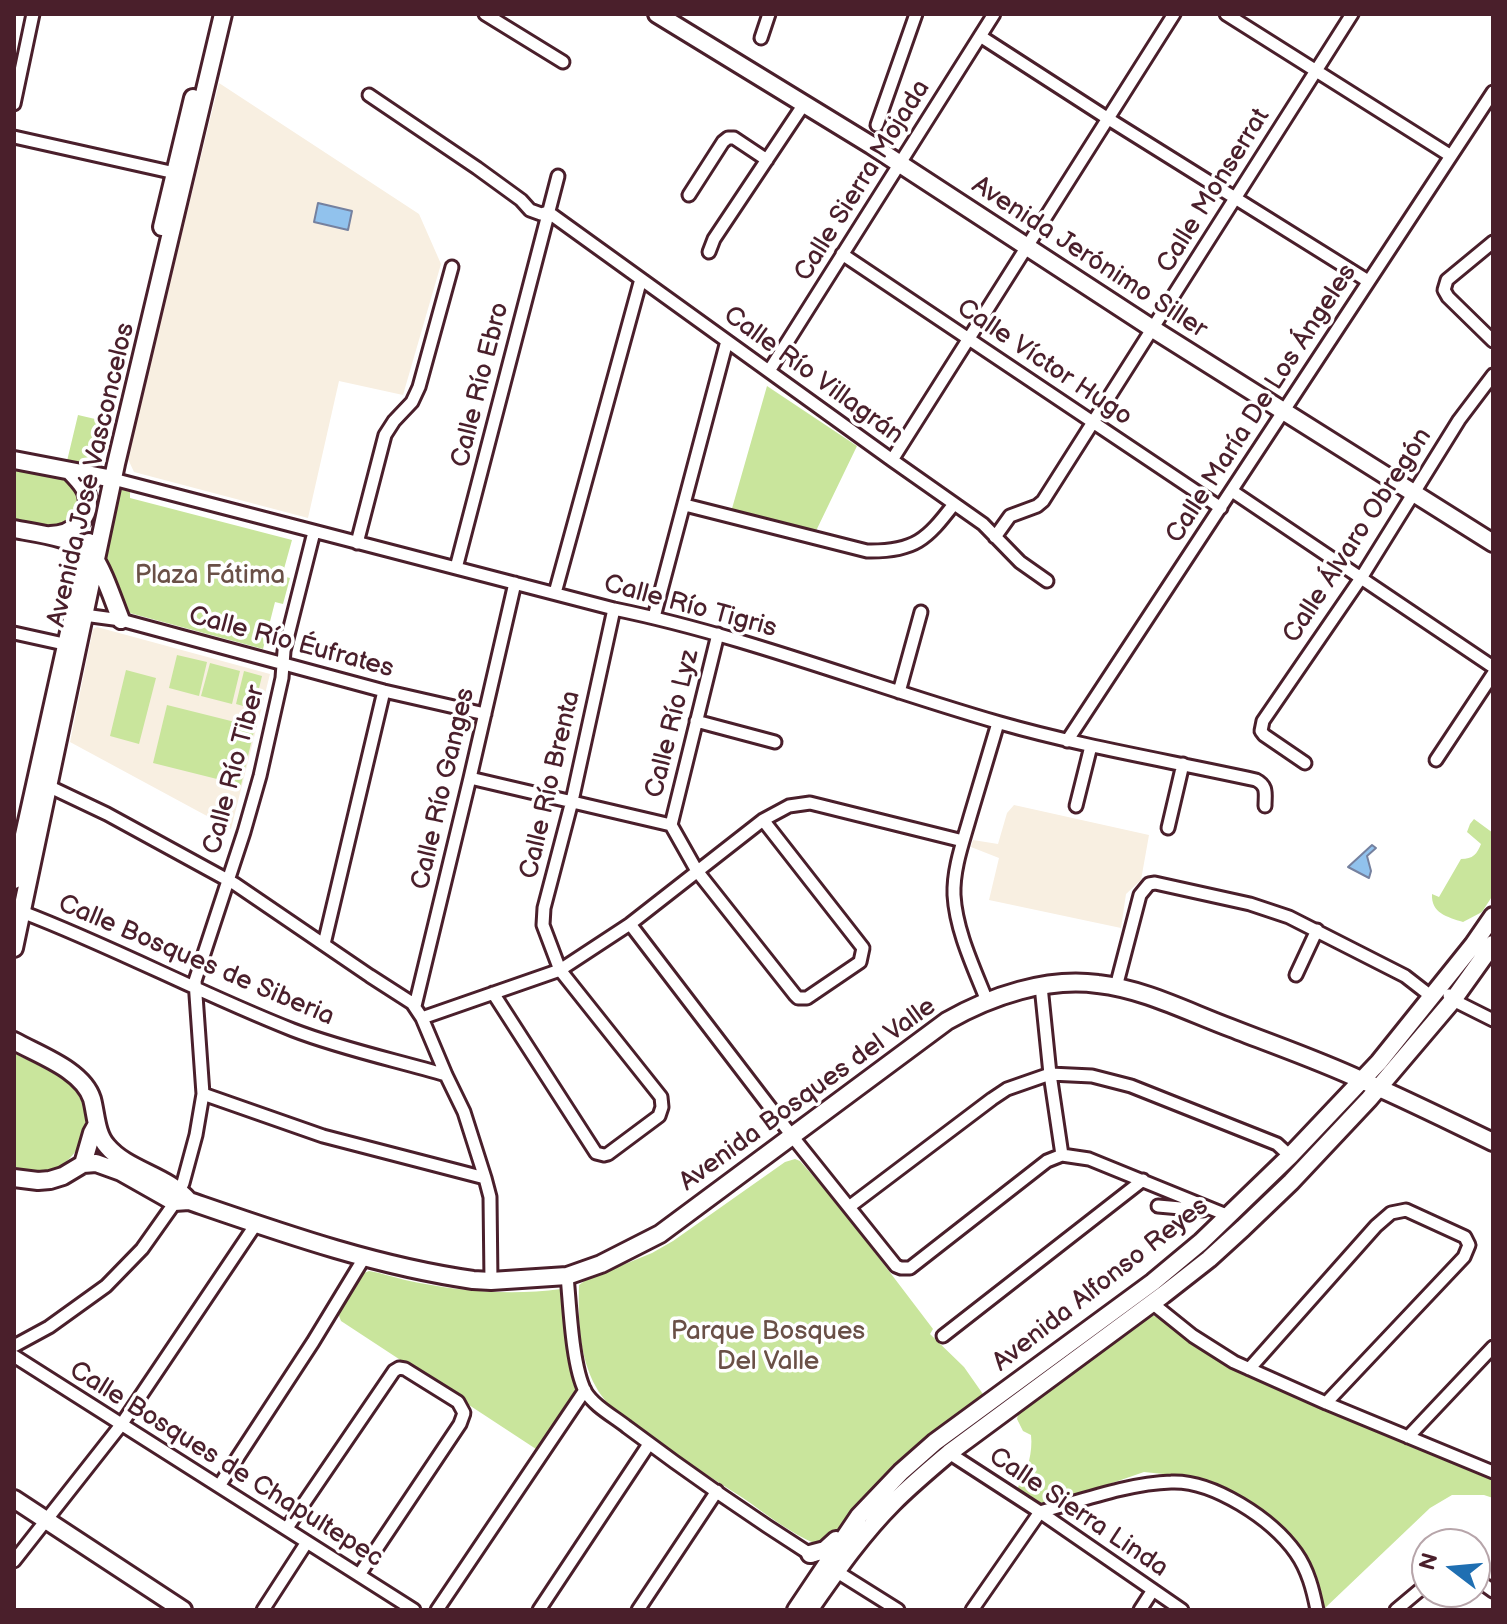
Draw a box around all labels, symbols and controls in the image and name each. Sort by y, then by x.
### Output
street label: Calle Sierra Mojada [788,75,938,287]
street label: Calle Monserrat [1151,103,1277,279]
street label: Avenida Jerónimo Siller [965,170,1213,346]
street label: Calle María De Los Ángeles [1160,259,1364,549]
street label: Calle Víctor Hugo [950,293,1138,433]
street label: Calle Río Ebro [445,299,517,471]
street label: Calle Río Villagrán [717,300,909,452]
street label: Avenida José Vasconcelos [42,320,142,630]
street label: Calle Álvaro Obregón [1277,423,1439,649]
park label: Plaza Fátima [135,560,285,592]
street label: Calle Río Tigris [600,569,780,645]
street label: Calle Río Éufrates [185,601,397,685]
street label: Calle Río Lyz [640,647,706,801]
street label: Calle Río Tiber [197,682,273,858]
street label: Calle Río Ganges [406,685,482,893]
street label: Calle Río Brenta [514,688,588,882]
street label: Calle Bosques de Siberia [53,889,339,1033]
street label: Avenida Bosques del Valle [674,991,942,1199]
street label: Avenida Alfonso Reyes [987,1191,1215,1379]
park label: Parque Bosques Del Valle [671,1316,865,1378]
street label: Calle Bosques de Chapultepec [63,1355,389,1575]
street label: Calle Sierra Linda [982,1441,1174,1585]
north arrow [1411,1528,1491,1608]
text: N [1414,1550,1445,1573]

